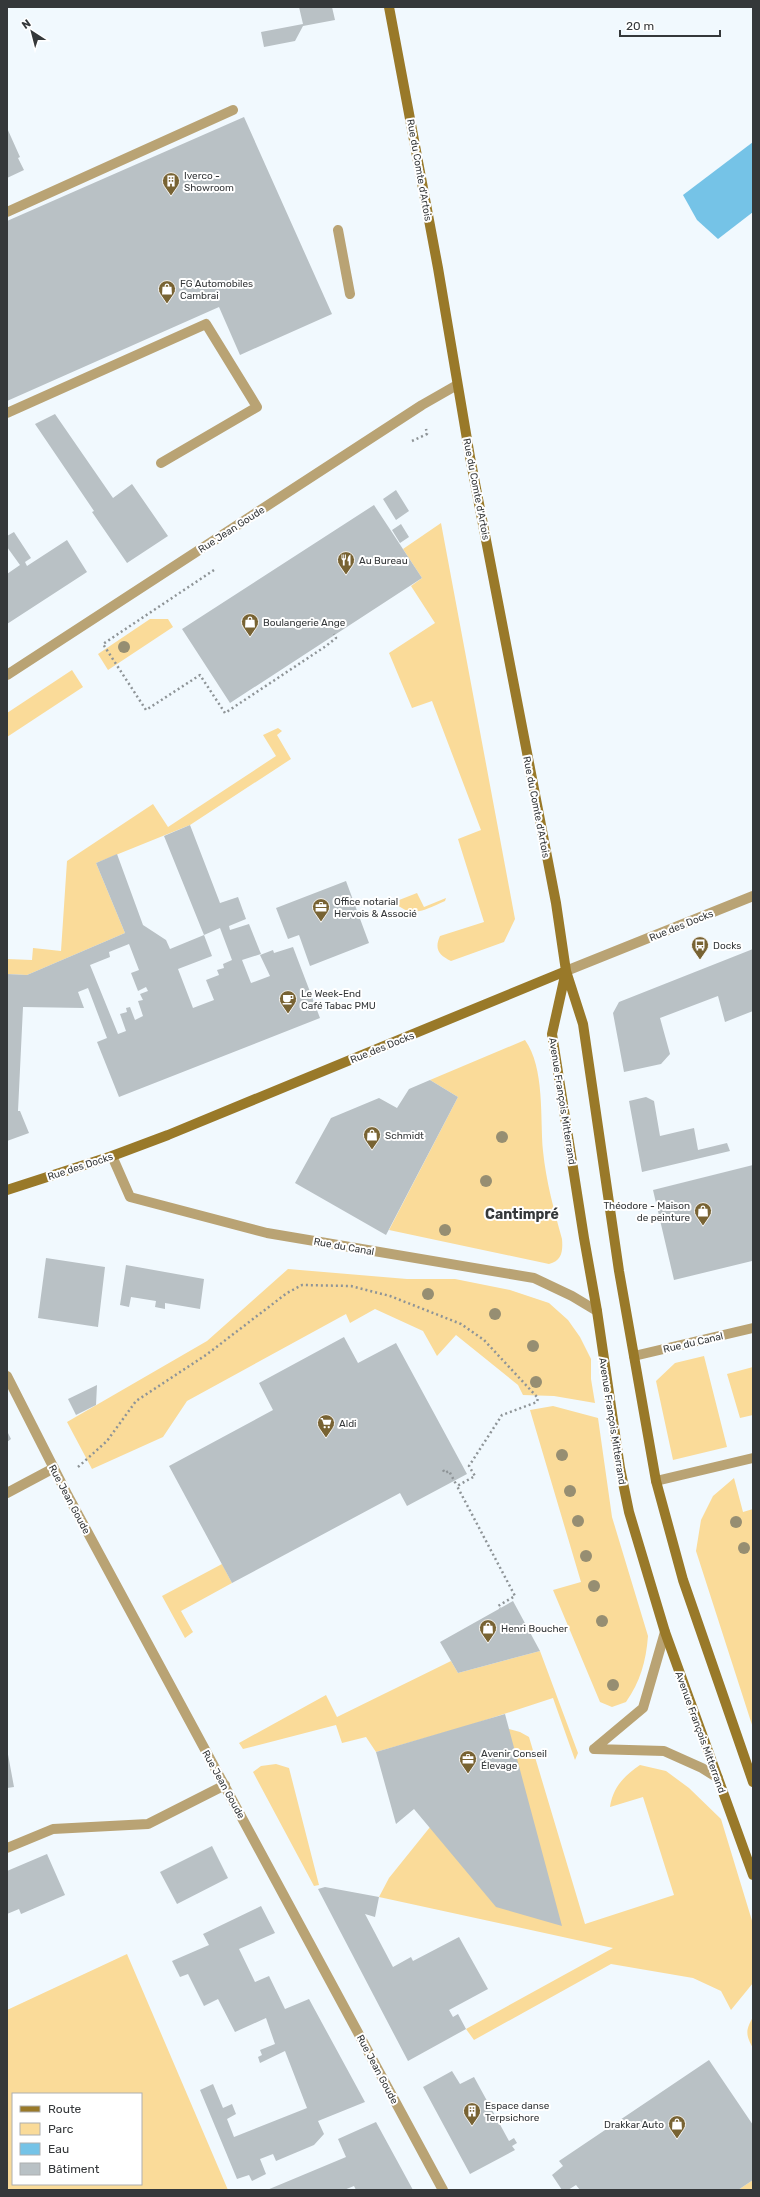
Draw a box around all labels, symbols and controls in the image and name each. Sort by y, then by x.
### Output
north arrow [12,12,52,52]
scale bar [620,12,720,38]
text: N [19,17,34,32]
text: 20 m [626,19,654,33]
street label: Rue du Comte d'Artois [404,118,434,222]
place label: Iverco - Showroom [184,170,234,194]
building icon: Iverco - Showroom [161,171,181,196]
place label: FG Automobiles Cambrai [180,278,253,302]
shop icon: FG Automobiles Cambrai [157,279,177,304]
street label: Rue du Comte d'Artois [460,437,492,541]
street label: Rue Jean Goude [196,504,267,556]
restaurant icon: Au Bureau [336,550,356,575]
place label: Au Bureau [359,555,408,567]
shop icon: Boulangerie Ange [240,612,260,637]
place label: Boulangerie Ange [263,617,346,629]
street label: Rue du Comte d'Artois [520,755,552,859]
place label: Office notarial Hervois & Associé [334,896,417,920]
office icon: Office notarial Hervois & Associé [311,897,331,922]
street label: Rue des Docks [648,908,715,944]
bus stop icon: Docks [690,935,710,960]
place label: Docks [713,940,741,952]
place label: Le Week-End Café Tabac PMU [301,988,376,1012]
cafe icon: Le Week-End Café Tabac PMU [278,989,298,1014]
street label: Rue des Docks [349,1030,416,1066]
street label: Avenue François Mitterrand [546,1037,578,1166]
shop icon: Schmidt [362,1125,382,1150]
place label: Schmidt [385,1130,424,1142]
street label: Rue des Docks [46,1151,115,1183]
place label: Théodore - Maison de peinture [603,1200,690,1224]
shop icon: Théodore - Maison de peinture [693,1201,713,1226]
district label: Cantimpré [485,1206,559,1223]
street label: Rue du Canal [313,1236,375,1258]
street label: Rue du Canal [662,1330,724,1356]
street label: Avenue François Mitterrand [596,1357,628,1486]
supermarket icon: Aldi [316,1413,336,1438]
place label: Aldi [339,1418,357,1430]
street label: Rue Jean Goude [46,1463,93,1537]
shop icon: Henri Boucher [478,1618,498,1643]
place label: Henri Boucher [501,1623,568,1635]
street label: Avenue François Mitterrand [672,1670,728,1795]
street label: Rue Jean Goude [199,1748,247,1821]
place label: Avenir Conseil Élevage [481,1748,547,1772]
office icon: Avenir Conseil Élevage [458,1749,478,1774]
street label: Rue Jean Goude [354,2033,401,2107]
legend [12,2093,142,2185]
place label: Espace danse Terpsichore [485,2100,550,2124]
building icon: Espace danse Terpsichore [462,2101,482,2126]
text: Route [48,2102,82,2116]
shop icon: Drakkar Auto [667,2114,687,2139]
place label: Drakkar Auto [604,2119,664,2131]
text: Parc [48,2122,74,2136]
text: Eau [48,2142,69,2156]
text: Bâtiment [48,2162,100,2176]

